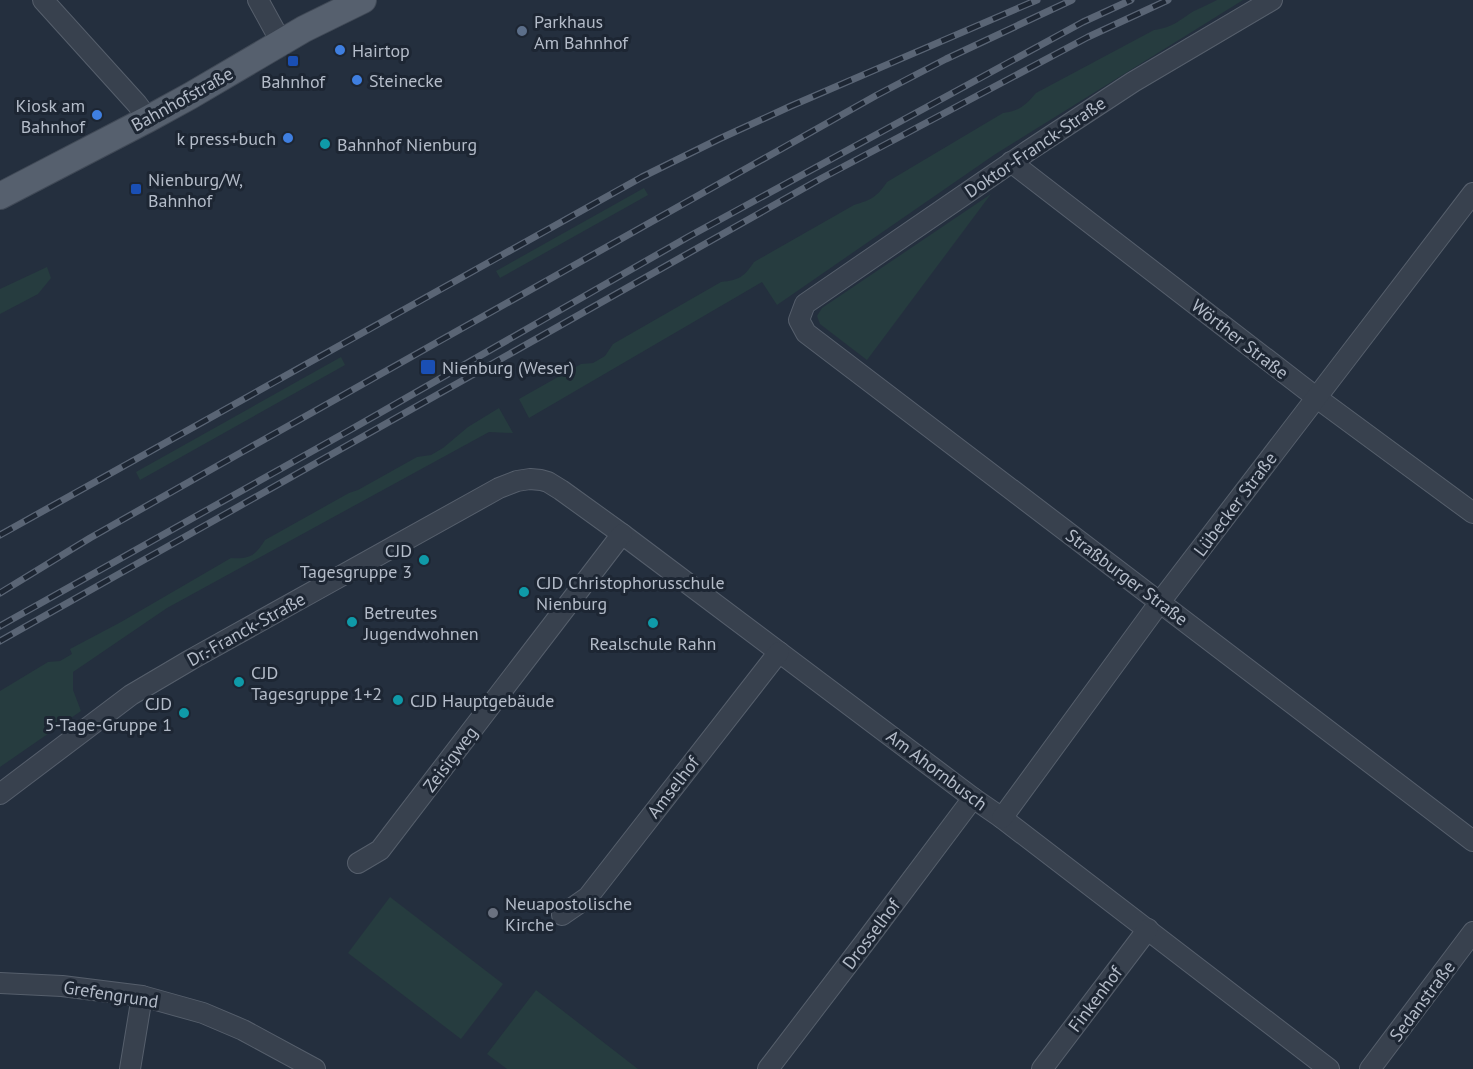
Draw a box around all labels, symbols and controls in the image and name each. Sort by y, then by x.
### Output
place label: Parkhaus Am Bahnhof [534,10,629,54]
marker: Parkhaus Am Bahnhof [515,24,529,38]
place label: Hairtop [352,39,410,62]
marker: Hairtop [333,43,347,57]
marker: Bahnhof [286,54,300,68]
street label: Bahnhofstraße [127,62,237,136]
place label: Steinecke [369,69,443,92]
place label: Bahnhof [261,70,326,93]
marker: Steinecke [350,73,364,87]
street label: Doktor-Franck-Straße [960,91,1110,203]
place label: Kiosk am Bahnhof [16,94,86,138]
marker: Kiosk am Bahnhof [90,108,104,122]
place label: k press+buch [176,127,276,150]
marker: k press+buch [281,131,295,145]
place label: Bahnhof Nienburg [337,133,477,156]
marker: Bahnhof Nienburg [318,137,332,151]
place label: Nienburg/W, Bahnhof [148,168,243,212]
marker: Nienburg/W, Bahnhof [129,182,143,196]
street label: Wörther Straße [1187,294,1293,384]
place label: Nienburg (Weser) [442,356,574,379]
marker: Nienburg (Weser) [419,358,437,376]
street label: Lübecker Straße [1188,447,1282,561]
street label: Straßburger Straße [1061,524,1193,630]
place label: CJD Tagesgruppe 3 [300,539,412,583]
marker: CJD Tagesgruppe 3 [417,553,431,567]
place label: CJD Christophorusschule Nienburg [536,571,725,615]
marker: CJD Christophorusschule Nienburg [517,585,531,599]
street label: Dr.-Franck-Straße [183,587,309,671]
place label: Betreutes Jugendwohnen [363,601,479,645]
marker: Betreutes Jugendwohnen [345,615,359,629]
marker: Realschule Rahn [646,616,660,630]
place label: Realschule Rahn [590,632,716,655]
place label: CJD Tagesgruppe 1+2 [251,661,382,705]
marker: CJD Tagesgruppe 1+2 [232,675,246,689]
place label: CJD Hauptgebäude [410,689,554,712]
place label: CJD 5-Tage-Gruppe 1 [45,692,172,736]
marker: CJD Hauptgebäude [391,693,405,707]
marker: CJD 5-Tage-Gruppe 1 [177,706,191,720]
street label: Zeisigweg [418,722,482,796]
street label: Am Ahornbusch [882,725,992,815]
street label: Amselhof [642,751,705,823]
place label: Neuapostolische Kirche [505,892,632,936]
street label: Drosselhof [837,893,906,974]
marker: Neuapostolische Kirche [486,906,500,920]
street label: Sedanstraße [1384,956,1460,1046]
street label: Finkenhof [1063,961,1128,1036]
street label: Grefengrund [62,975,160,1013]

